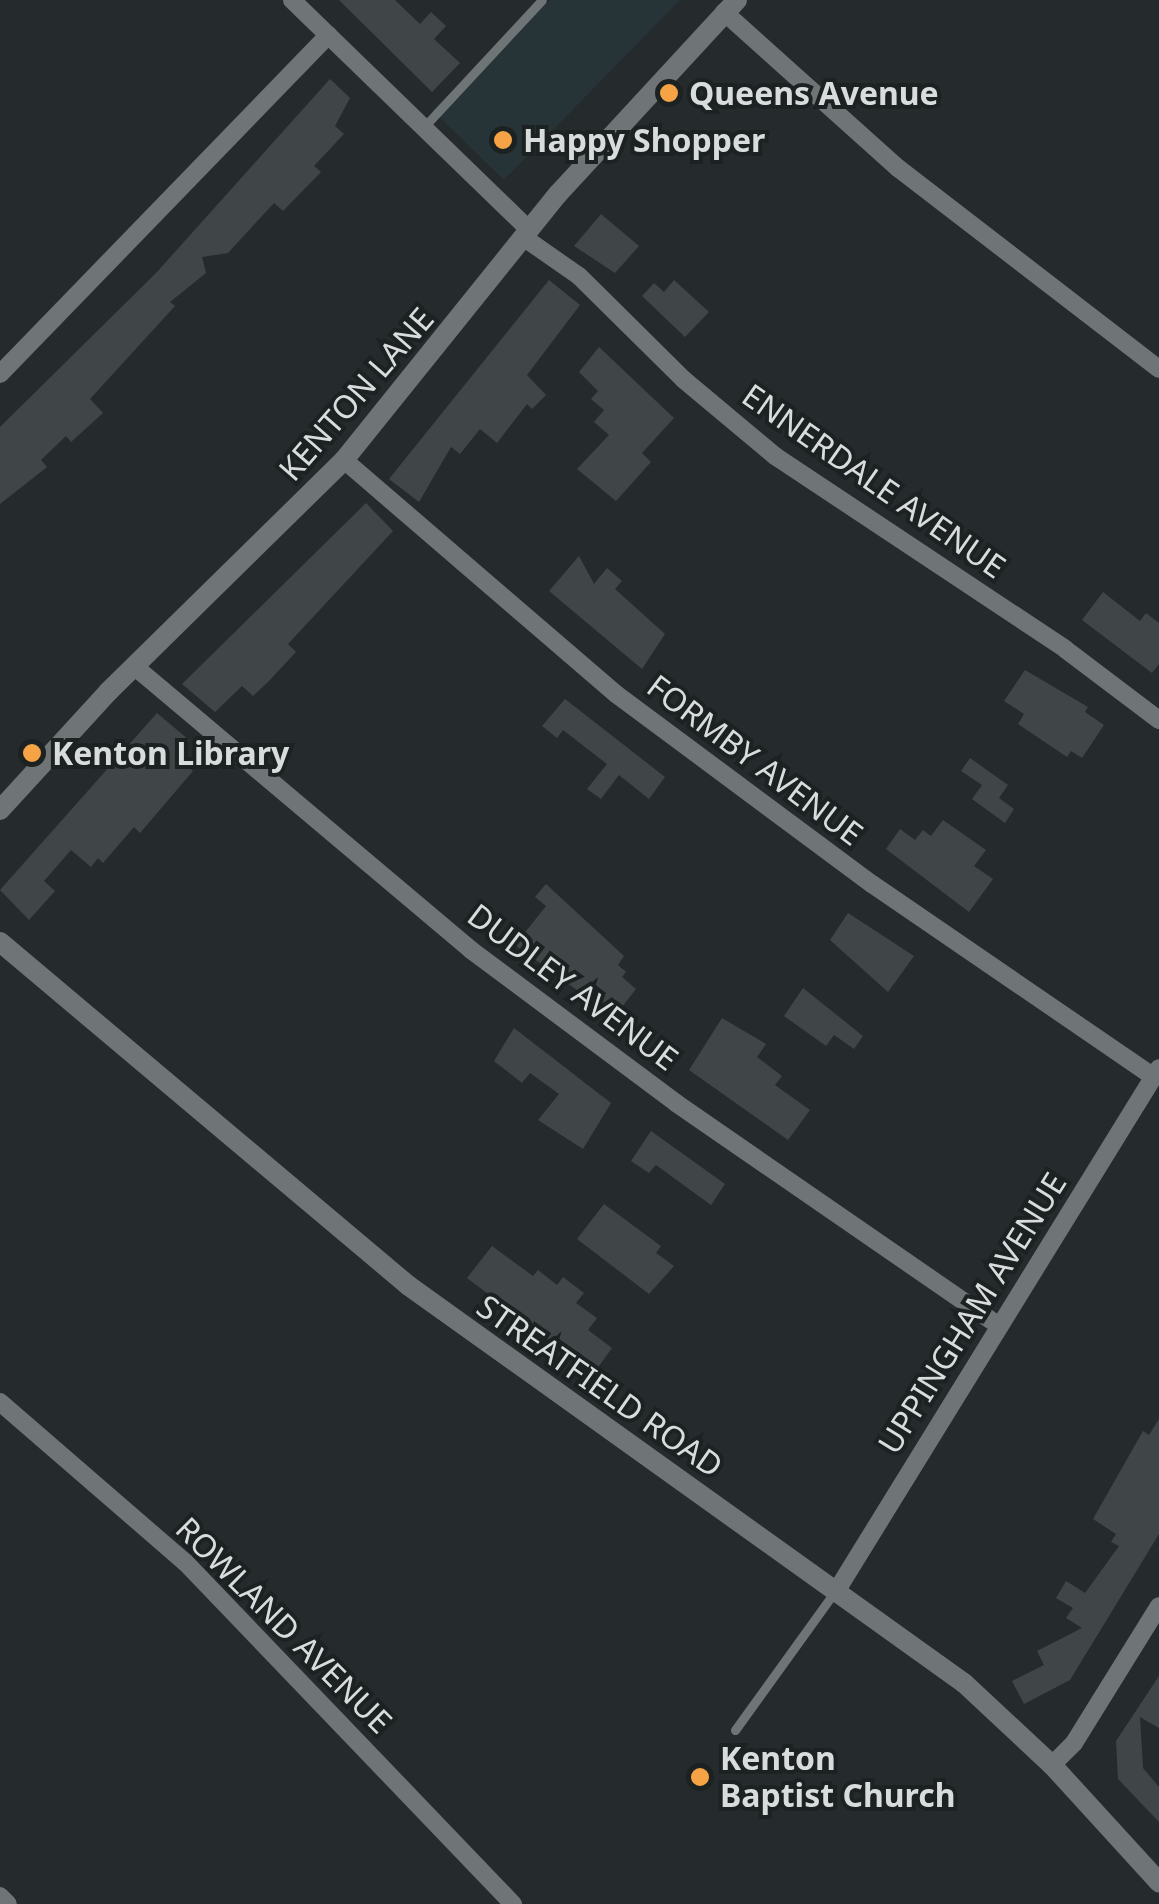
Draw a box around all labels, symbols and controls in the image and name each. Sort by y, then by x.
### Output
place label: Queens Avenue [689,74,939,112]
marker: Queens Avenue [658,82,680,104]
place label: Happy Shopper [523,121,765,159]
marker: Happy Shopper [492,129,514,151]
street label: KENTON LANE [271,300,441,488]
street label: ENNERDALE AVENUE [735,376,1013,586]
street label: FORMBY AVENUE [640,667,870,853]
place label: Kenton Library [52,734,289,772]
marker: Kenton Library [21,742,43,764]
street label: DUDLEY AVENUE [461,896,685,1078]
street label: UPPINGHAM AVENUE [870,1166,1074,1460]
street label: STREATFIELD ROAD [470,1287,730,1485]
street label: ROWLAND AVENUE [168,1509,400,1741]
place label: Kenton Baptist Church [720,1740,956,1815]
marker: Kenton Baptist Church [689,1766,711,1788]

